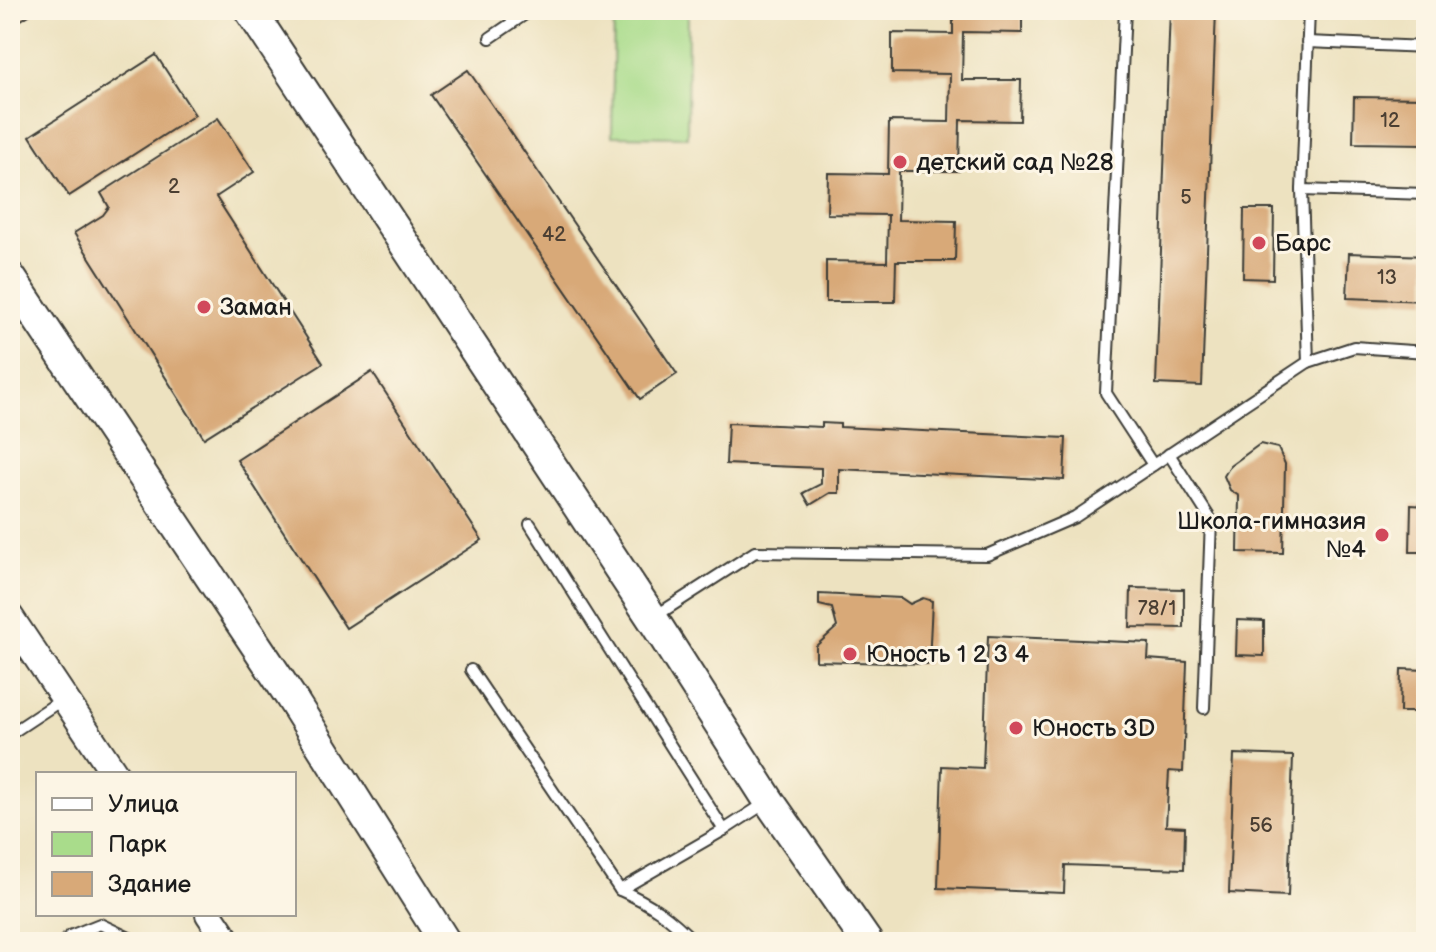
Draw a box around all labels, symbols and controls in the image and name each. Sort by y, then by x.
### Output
house number: 12 [1380,109,1400,133]
place label: детский сад №28 [916,148,1114,177]
marker: детский сад №28 [891,153,909,171]
house number: 2 [168,175,180,199]
house number: 5 [1180,186,1192,210]
house number: 42 [542,223,566,247]
place label: Барс [1275,229,1331,258]
marker: Барс [1250,234,1268,252]
house number: 13 [1377,266,1397,290]
place label: Заман [220,293,292,322]
marker: Заман [195,298,213,316]
place label: Школа-гимназия №4 [1177,507,1366,564]
marker: Школа-гимназия №4 [1373,526,1391,544]
house number: 78/1 [1138,597,1176,621]
place label: Юность 1 2 3 4 [866,640,1030,669]
marker: Юность 1 2 3 4 [841,645,859,663]
place label: Юность 3D [1032,714,1155,743]
marker: Юность 3D [1007,719,1025,737]
legend [36,772,296,916]
text: Улица [108,790,179,819]
house number: 56 [1249,814,1273,838]
text: Парк [108,830,167,859]
text: Здание [108,870,191,899]

